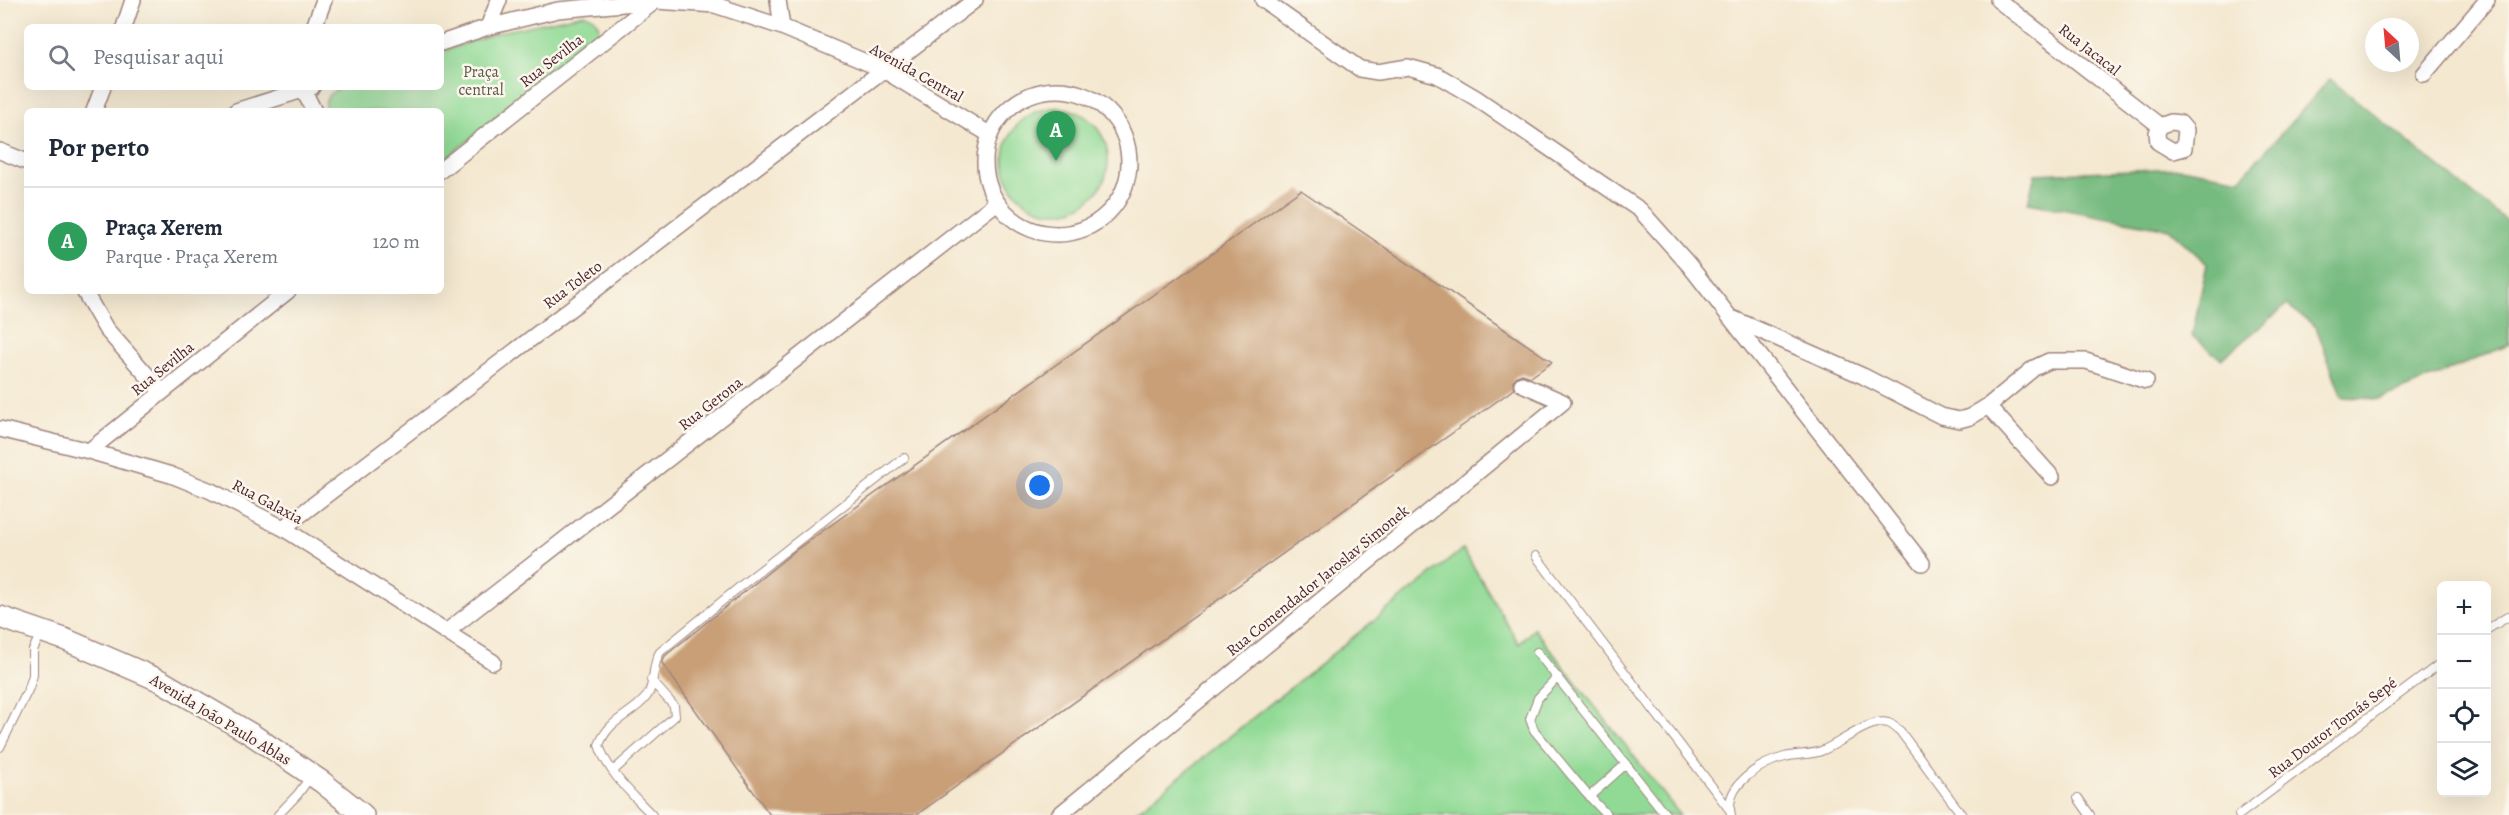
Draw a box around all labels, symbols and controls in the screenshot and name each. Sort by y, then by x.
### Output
north arrow [2365,18,2419,72]
street label: Rua Jacacal [2054,19,2125,81]
search box [24,24,444,90]
street label: Rua Sevilha [515,29,589,93]
street label: Avenida Central [865,38,967,108]
icon: search [45,41,78,74]
text: Pesquisar aqui [93,42,224,72]
park label: Praça central [458,61,504,101]
pin: A [1036,112,1076,161]
text: Por perto [48,130,149,165]
text: Praça Xerem [105,213,223,243]
text: A [61,228,74,255]
text: 120 m [372,228,420,255]
text: Parque · Praça Xerem [105,243,278,270]
street label: Rua Toleto [539,255,607,314]
street label: Rua Sevilha [126,336,199,401]
street label: Rua Gerona [674,371,748,436]
your location [1025,471,1054,500]
street label: Rua Galaxia [228,474,307,530]
street label: Rua Comendador Jaroslav Simonek [1222,500,1414,661]
map controls [2437,581,2491,797]
button: + [2437,581,2491,635]
button: − [2437,635,2491,689]
street label: Avenida João Paulo Ablas [145,668,295,771]
street label: Rua Doutor Tomás Sepé [2264,672,2402,784]
button: locate [2437,689,2491,743]
button: layers [2437,743,2491,797]

